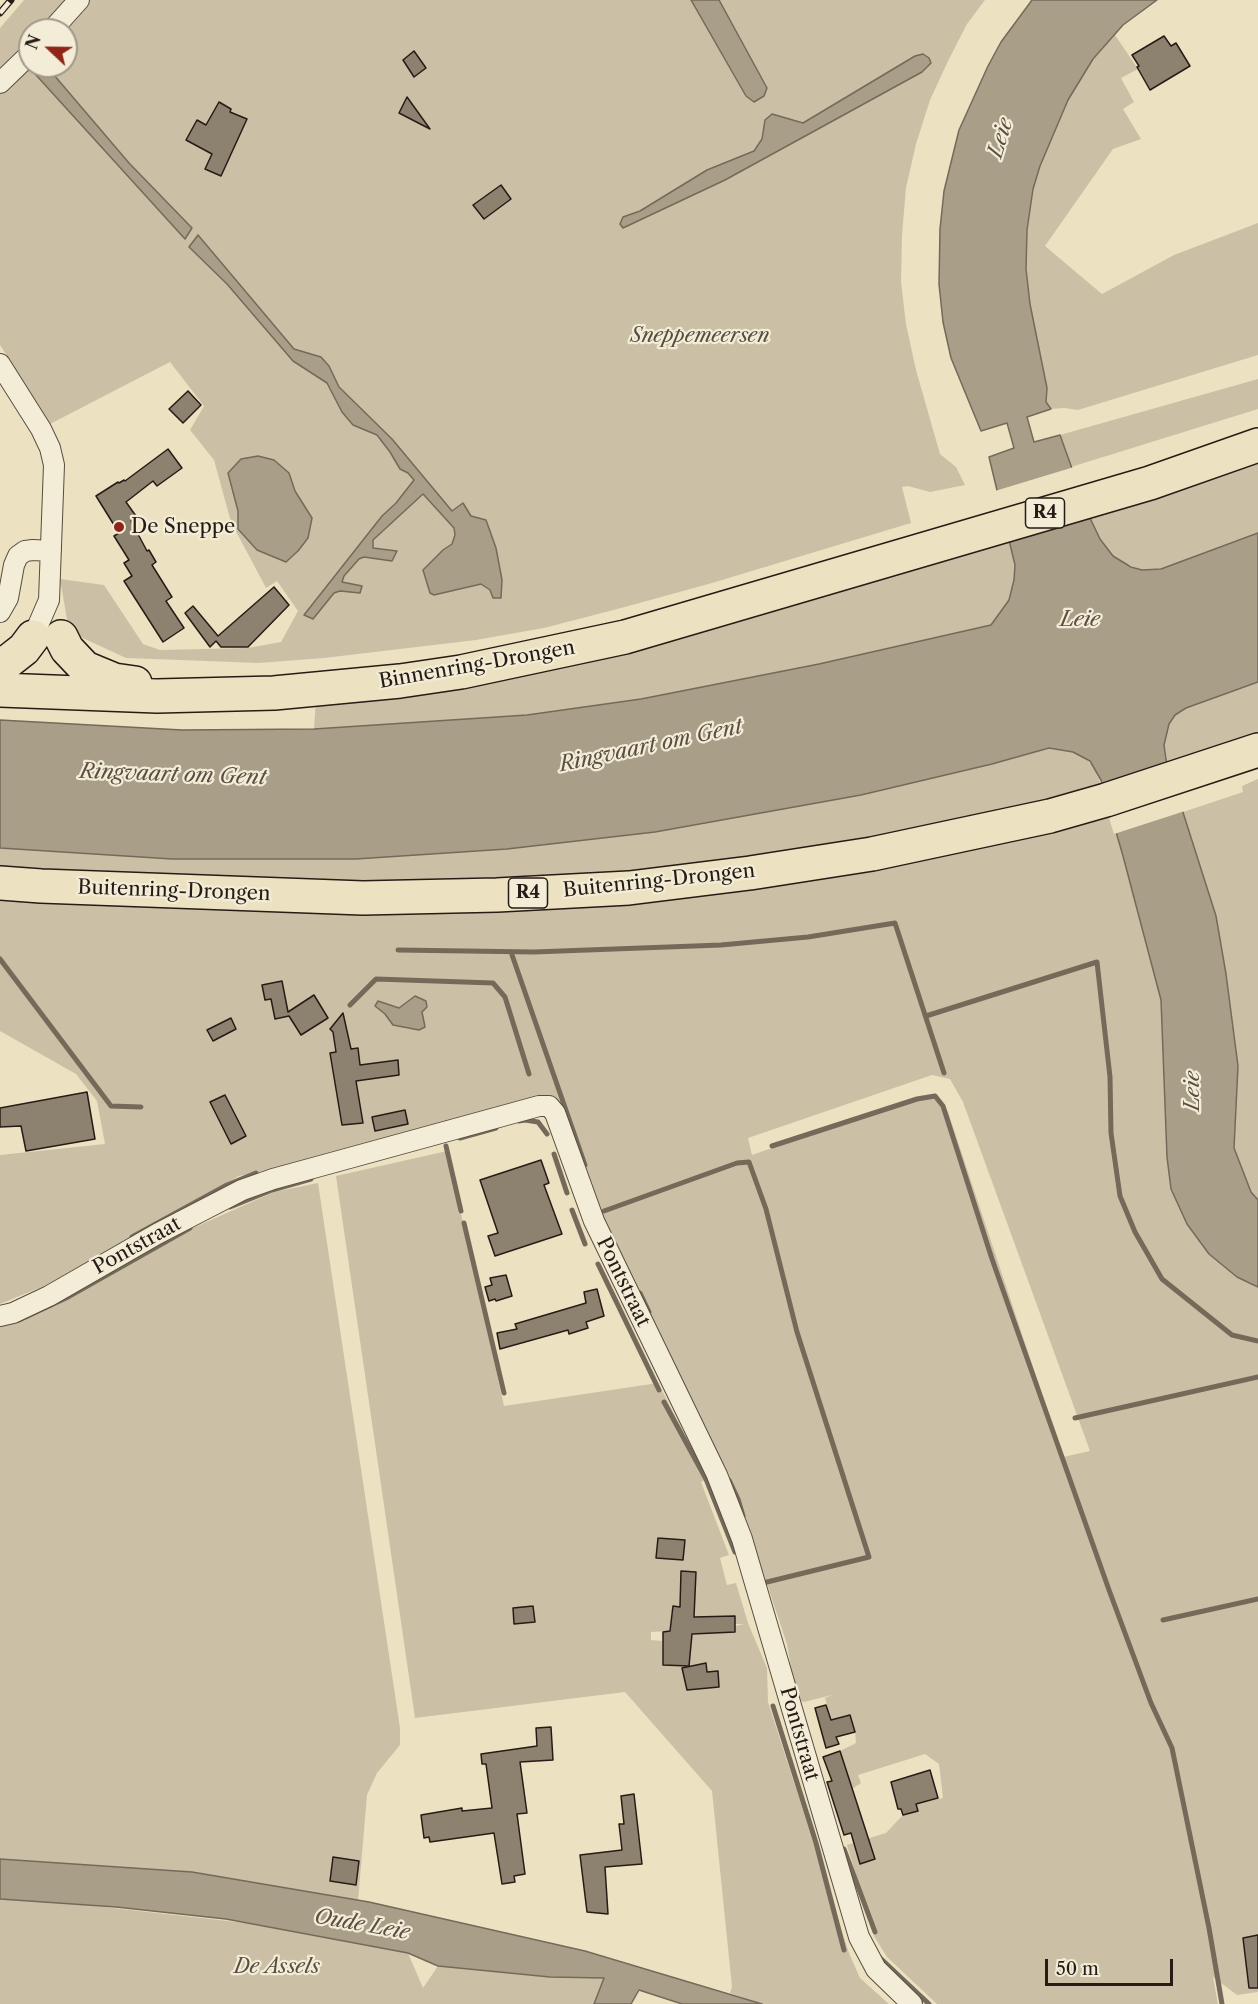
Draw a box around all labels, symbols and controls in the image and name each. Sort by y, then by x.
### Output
north arrow [18,18,78,78]
text: N [21,32,45,52]
water label: Leie [983,115,1019,161]
park label: Sneppemeersen [631,324,769,348]
road number: R4 [1026,498,1064,528]
place label: De Sneppe [131,515,235,539]
marker: De Sneppe [112,520,126,534]
water label: Leie [1060,607,1100,633]
street label: Binnenring-Drongen [377,636,577,694]
water label: Ringvaart om Gent [557,714,745,778]
water label: Ringvaart om Gent [79,759,267,791]
street label: Buitenring-Drongen [562,859,756,903]
street label: Buitenring-Drongen [77,876,271,906]
road number: R4 [508,878,548,908]
water label: Leie [1180,1071,1206,1111]
street label: Pontstraat [89,1212,185,1280]
street label: Pontstraat [591,1233,655,1331]
street label: Pontstraat [774,1684,824,1784]
water label: Oude Leie [312,1904,412,1946]
scale bar [1048,1947,1176,1985]
park label: De Assels [234,1955,320,1979]
text: 50 m [1056,1958,1099,1980]

